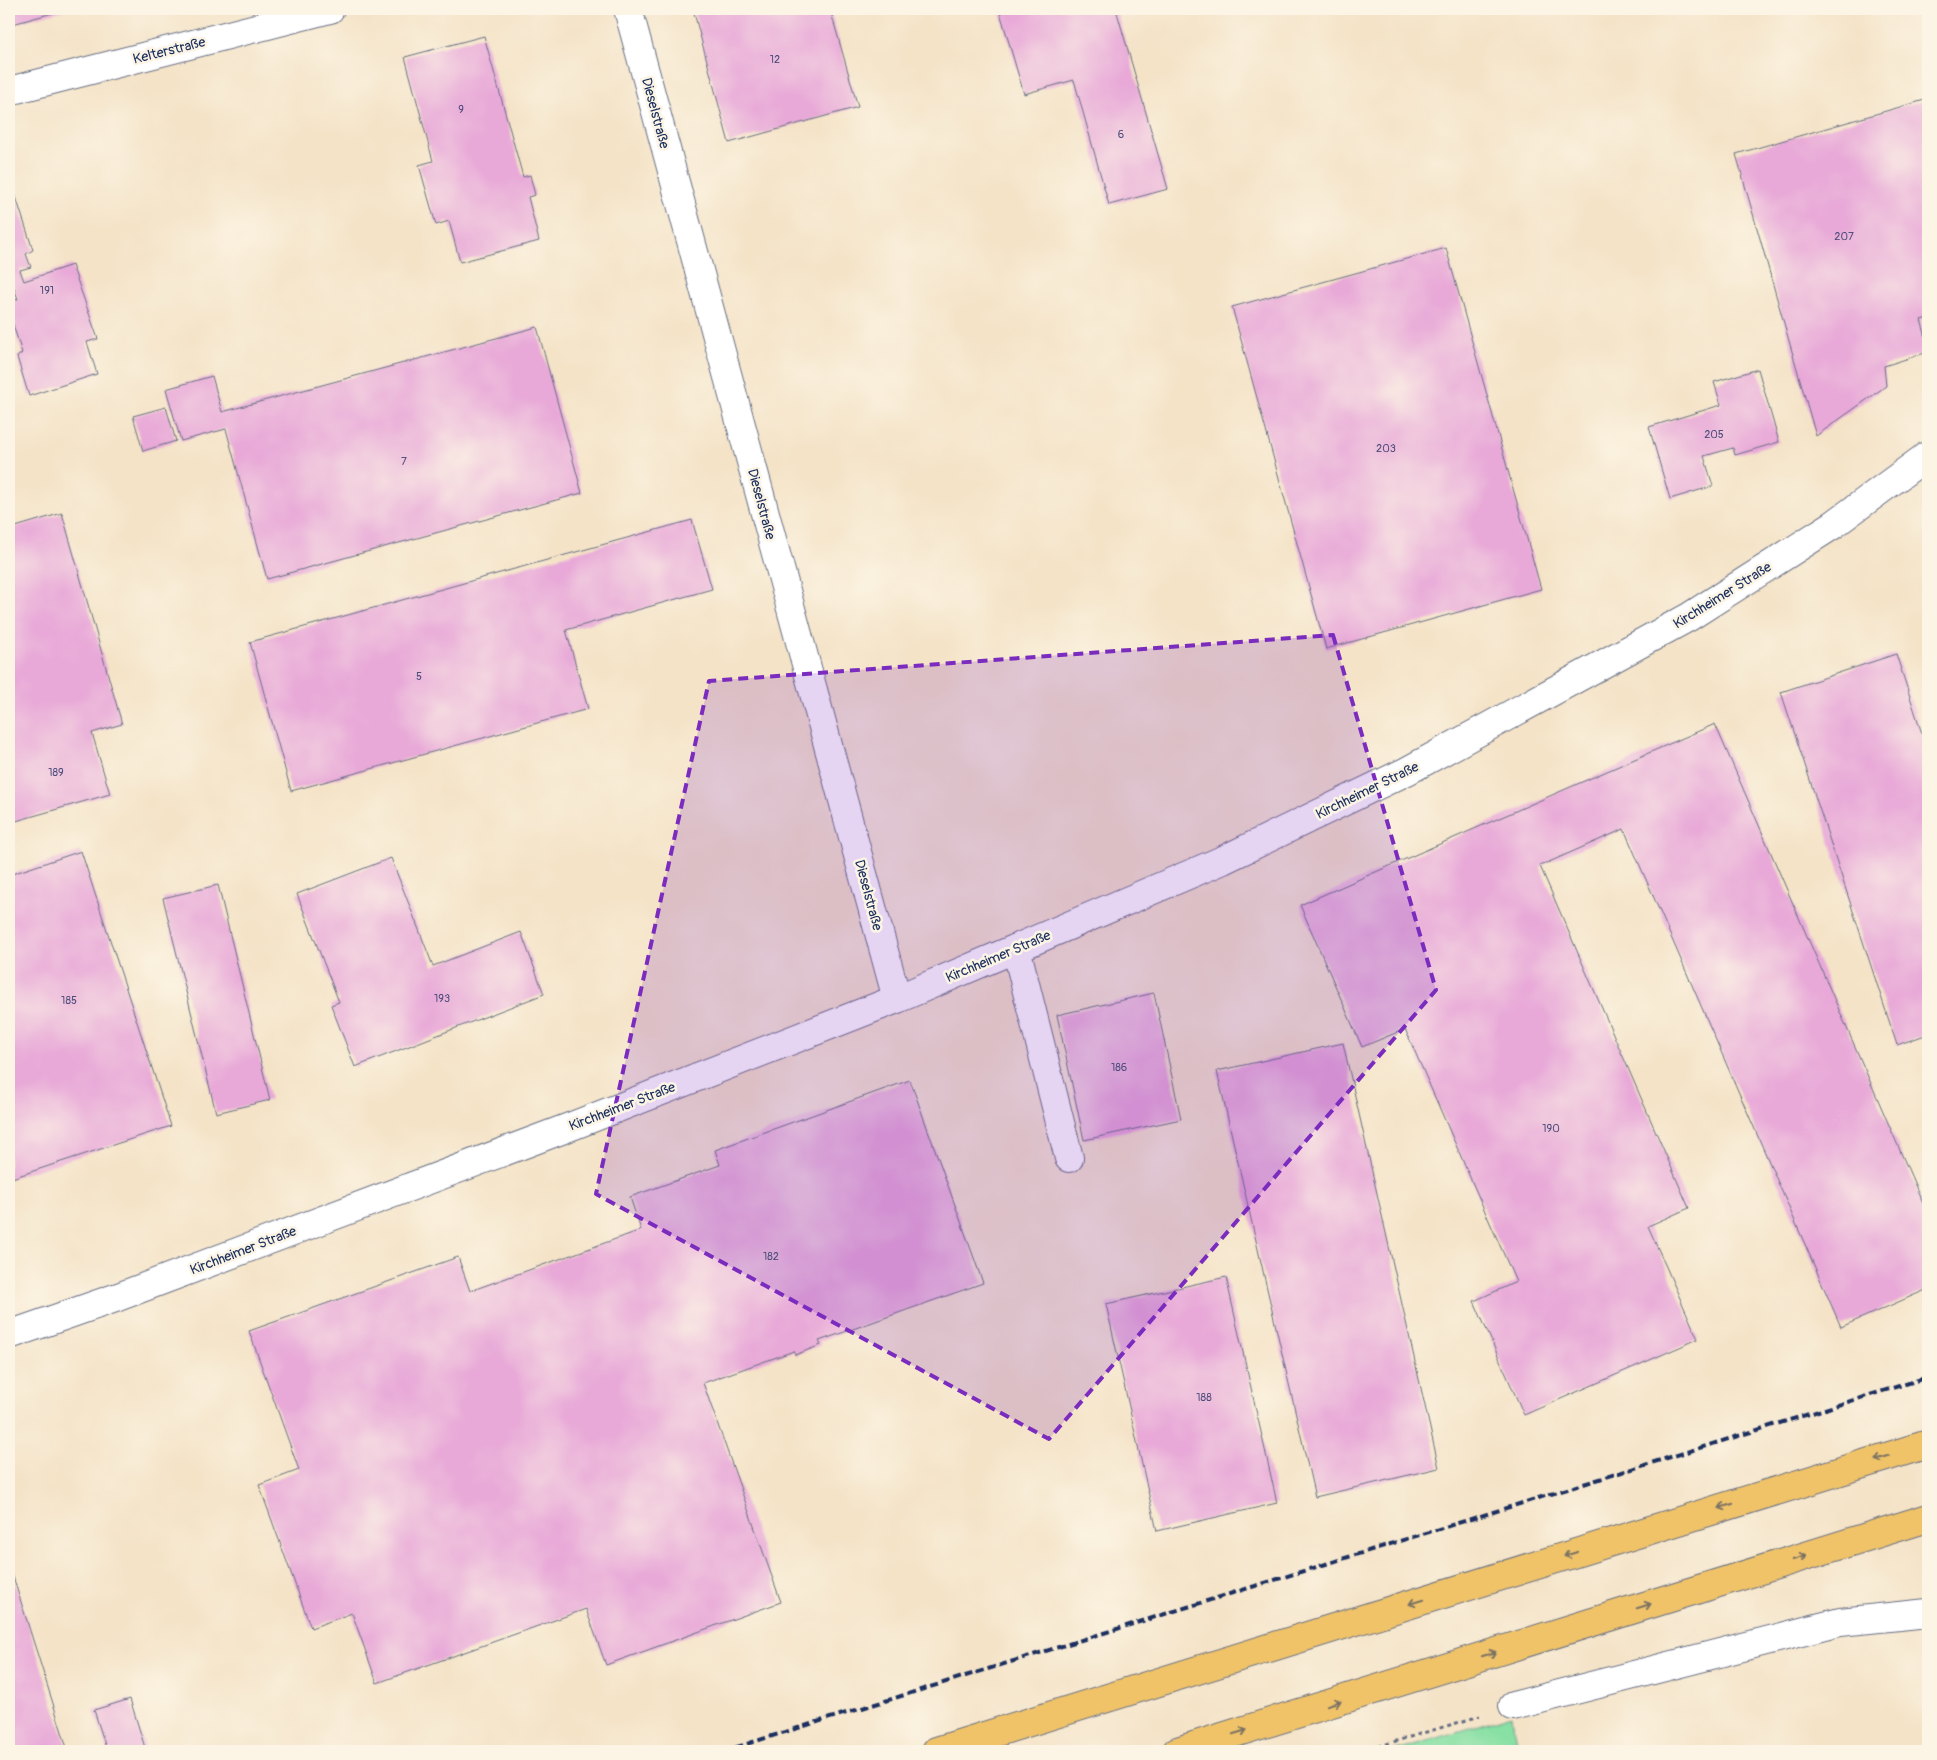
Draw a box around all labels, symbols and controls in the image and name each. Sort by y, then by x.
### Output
street label: Kelterstraße [131,33,207,68]
house number: 12 [770,53,780,66]
street label: Dieselstraße [638,76,673,150]
house number: 9 [458,103,464,116]
house number: 6 [1118,128,1124,141]
house number: 207 [1834,230,1854,243]
house number: 191 [40,284,54,297]
house number: 205 [1704,428,1724,441]
house number: 203 [1376,442,1396,455]
house number: 7 [401,455,407,468]
street label: Dieselstraße [744,467,779,541]
street label: Kirchheimer Straße [1670,558,1775,632]
house number: 5 [416,670,422,683]
street label: Kirchheimer Straße [1313,758,1422,823]
house number: 189 [48,766,64,779]
street label: Dieselstraße [851,858,886,932]
street label: Kirchheimer Straße [943,927,1053,986]
house number: 193 [434,992,450,1005]
house number: 185 [61,994,77,1007]
house number: 186 [1111,1061,1127,1074]
street label: Kirchheimer Straße [567,1078,678,1135]
house number: 190 [1542,1122,1560,1135]
street label: Kirchheimer Straße [188,1222,299,1279]
house number: 182 [763,1250,779,1263]
house number: 188 [1196,1391,1212,1404]
one-way arrow [1874,1454,1890,1464]
one-way arrow [1719,1502,1735,1512]
one-way arrow [1564,1550,1580,1560]
one-way arrow [1791,1553,1807,1563]
one-way arrow [1408,1598,1424,1608]
one-way arrow [1636,1601,1652,1611]
one-way arrow [1480,1649,1496,1659]
one-way arrow [1325,1697,1341,1707]
one-way arrow [1232,1726,1248,1736]

